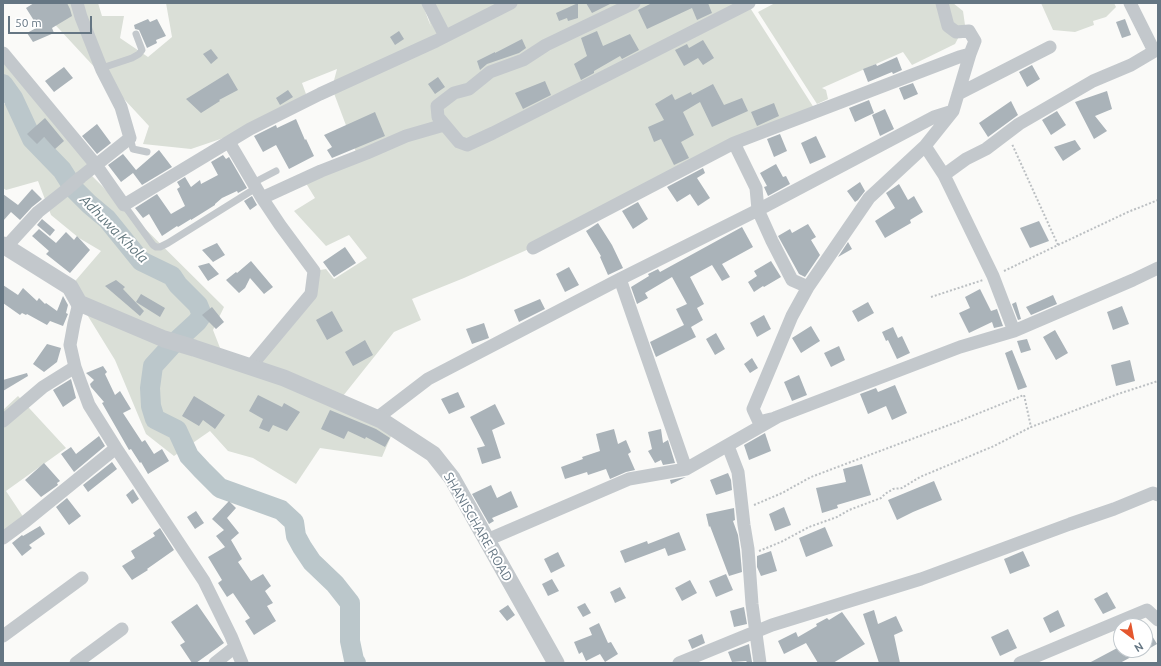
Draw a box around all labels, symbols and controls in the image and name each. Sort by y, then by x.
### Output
scale bar [10,8,94,34]
text: 50 m [15,16,42,29]
water label: Adhuwa Khola [77,192,151,266]
street label: SHANISCHARE ROAD [440,470,516,584]
north arrow [1113,618,1153,658]
text: N [1132,640,1145,655]

